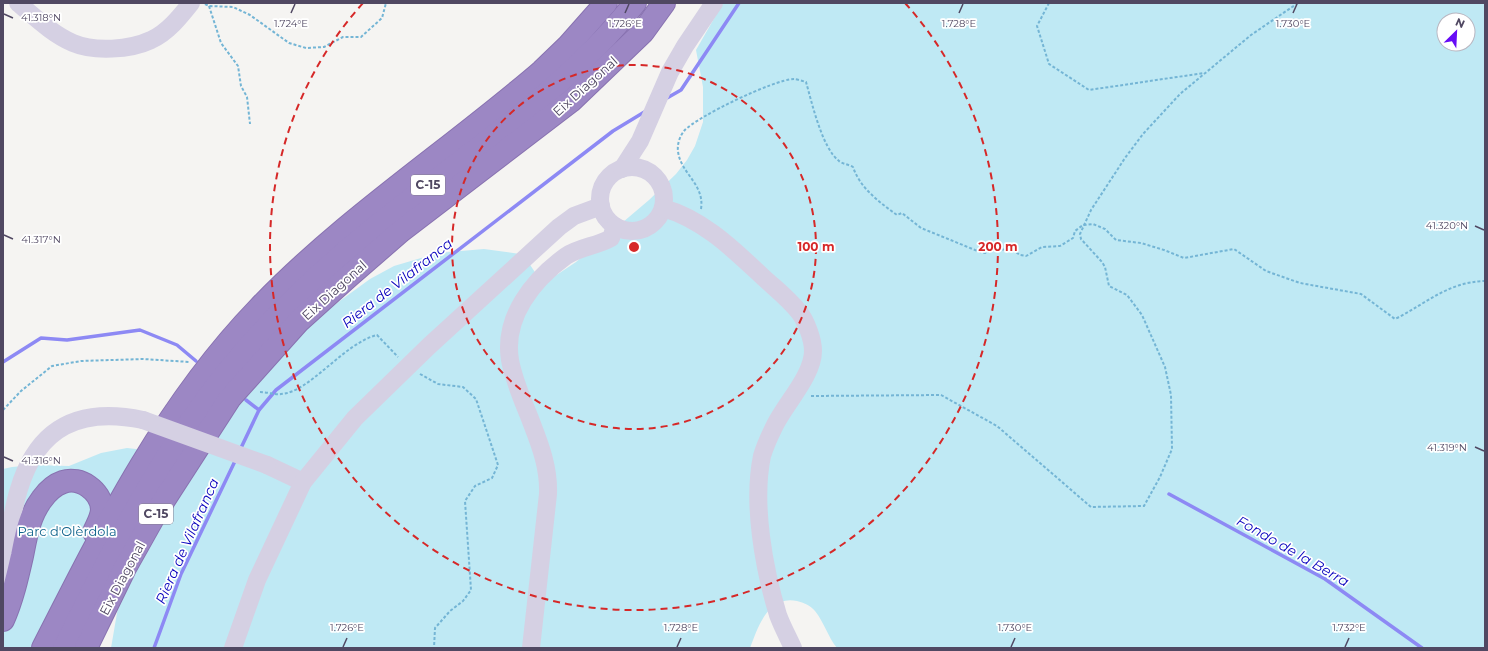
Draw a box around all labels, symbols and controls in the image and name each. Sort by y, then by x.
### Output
text: 41.318°N [21,11,61,24]
north arrow [1436,12,1476,52]
text: N [1453,15,1467,31]
text: 1.724°E [274,17,308,30]
text: 1.726°E [608,17,642,30]
text: 1.728°E [942,17,977,30]
text: 1.730°E [1276,17,1311,30]
street label: Eix Diagonal [549,53,621,119]
road number: C-15 [411,175,445,195]
text: 41.320°N [1426,219,1468,232]
text: 41.317°N [21,233,61,246]
water label: Riera de Vilafranca [338,234,456,332]
text: 100 m [798,239,834,254]
text: 200 m [978,239,1018,254]
centre of rings [627,240,641,254]
street label: Eix Diagonal [298,257,370,323]
text: 41.319°N [1427,441,1467,454]
text: 41.316°N [21,454,61,467]
water label: Riera de Vilafranca [151,475,223,607]
road number: C-15 [139,504,173,524]
water label: Fondo de la Berra [1234,512,1352,590]
park label: Parc d'Olèrdola [17,523,117,539]
street label: Eix Diagonal [96,538,148,618]
text: 1.726°E [330,621,364,634]
text: 1.728°E [664,621,699,634]
text: 1.730°E [998,621,1033,634]
text: 1.732°E [1332,621,1366,634]

